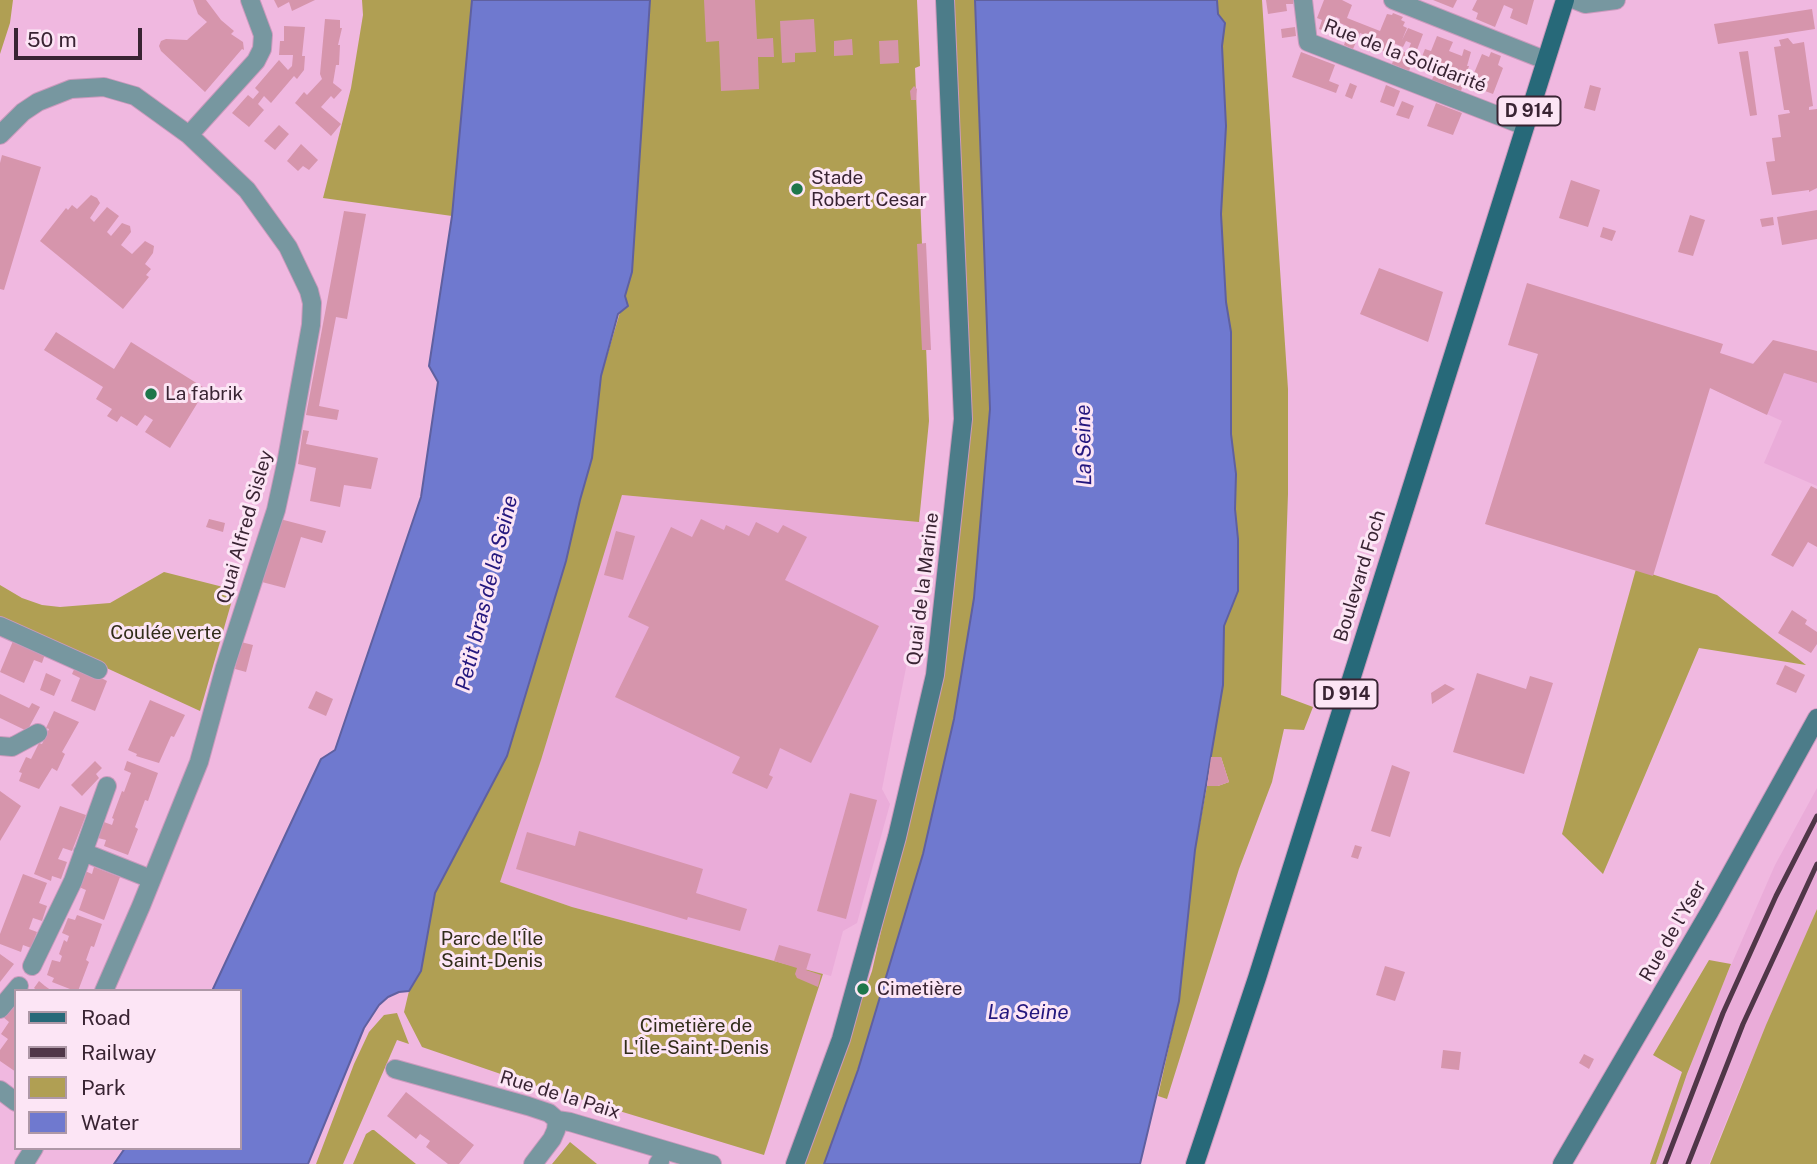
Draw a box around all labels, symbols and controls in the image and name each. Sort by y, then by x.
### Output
scale bar [18,14,145,58]
street label: Rue de la Solidarité [1320,14,1490,98]
text: 50 m [27,27,77,52]
road number: D 914 [1498,96,1560,126]
place label: Stade Robert Cesar [811,167,927,211]
marker: Stade Robert Cesar [789,181,805,197]
place label: La fabrik [165,383,243,405]
marker: La fabrik [143,386,159,402]
water label: La Seine [1071,404,1097,486]
street label: Quai Alfred Sisley [212,448,278,606]
water label: Petit bras de la Seine [451,493,523,693]
street label: Boulevard Foch [1329,507,1391,645]
street label: Quai de la Marine [902,511,944,667]
park label: Coulée verte [110,622,222,644]
road number: D 914 [1314,680,1378,708]
street label: Rue de l'Yser [1635,876,1711,986]
park label: Parc de l'Île Saint-Denis [441,928,543,972]
place label: Cimetière [877,978,963,1000]
marker: Cimetière [855,981,871,997]
legend [14,989,242,1150]
water label: La Seine [987,1000,1069,1026]
text: Road [81,1005,131,1030]
park label: Cimetière de L'Île-Saint-Denis [623,1015,769,1059]
text: Railway [81,1040,157,1065]
street label: Rue de la Paix [497,1066,623,1124]
text: Park [81,1075,126,1100]
text: Water [81,1110,139,1135]

